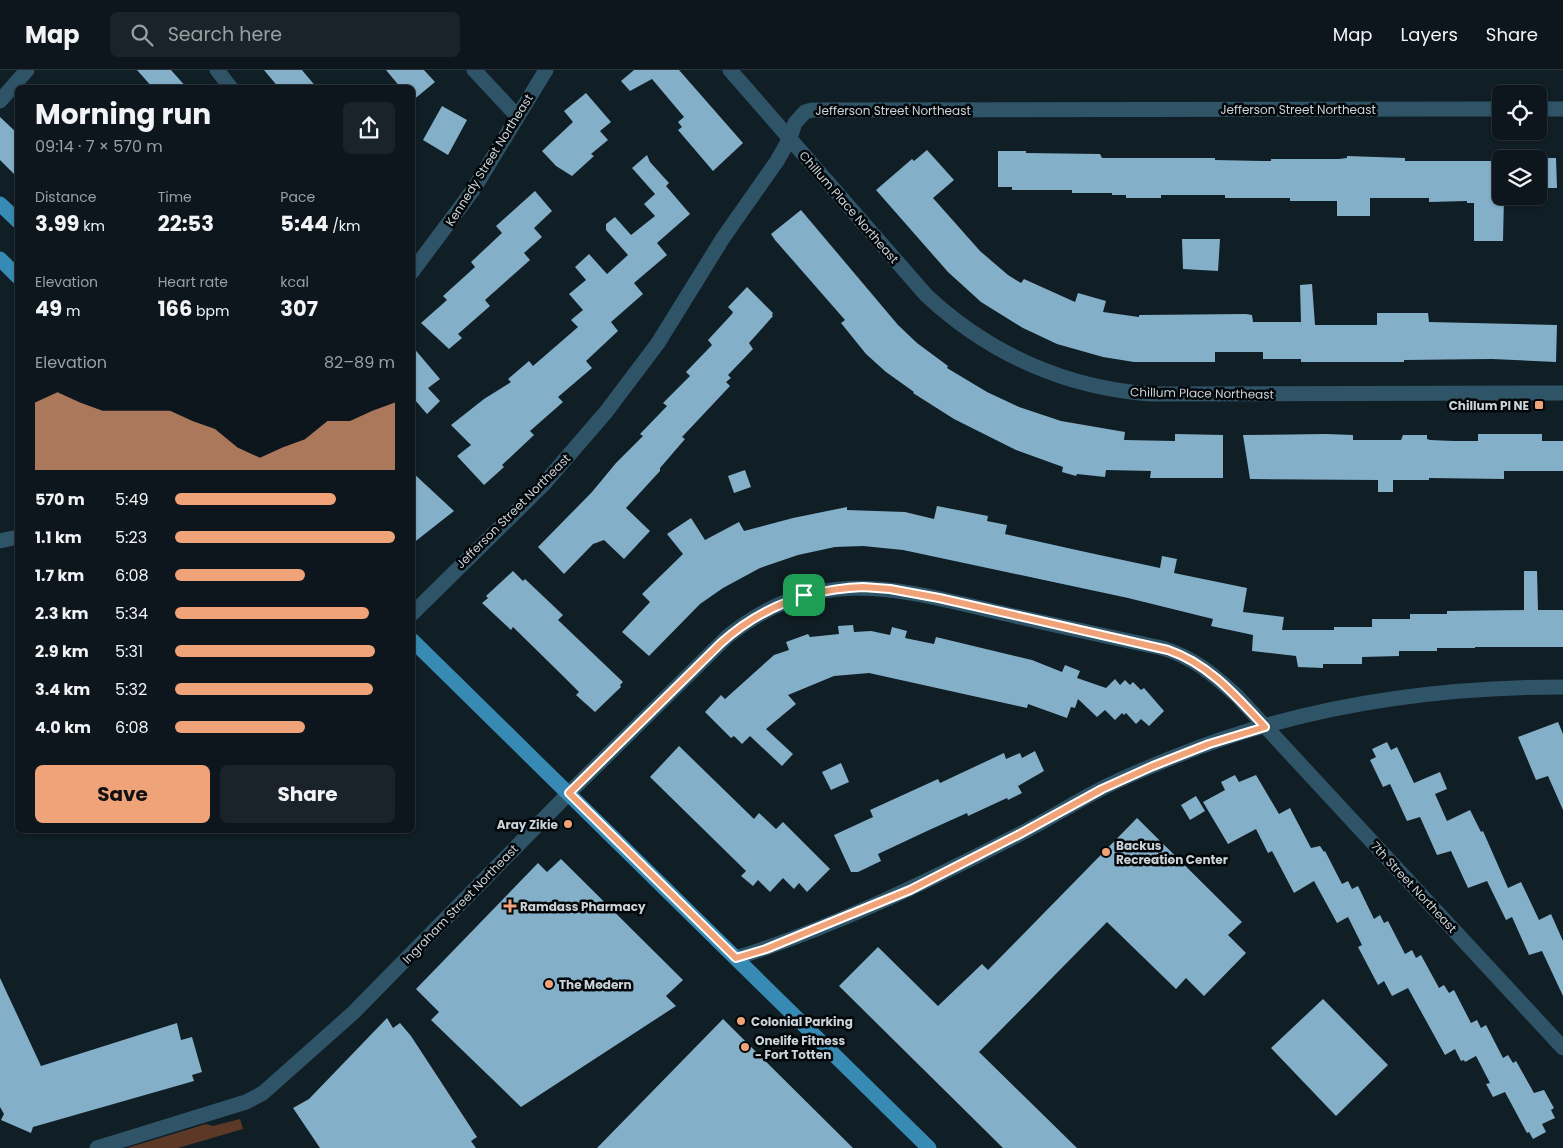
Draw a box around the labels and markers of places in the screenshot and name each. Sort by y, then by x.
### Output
place label: Chillum Pl NE [1449,397,1529,414]
marker: Chillum Pl NE [1533,399,1545,411]
pin [783,574,825,616]
place label: Aray Zikie [497,816,559,833]
marker: Aray Zikie [562,818,574,830]
place label: Backus Recreation Center [1116,837,1228,868]
marker: Backus Recreation Center [1100,846,1112,858]
place label: Ramdass Pharmacy [520,898,646,915]
marker: Ramdass Pharmacy [504,900,516,912]
place label: The Modern [559,976,632,993]
marker: The Modern [543,978,555,990]
place label: Colonial Parking [751,1013,853,1030]
marker: Colonial Parking [735,1015,747,1027]
place label: Onelife Fitness - Fort Totten [755,1032,845,1063]
marker: Onelife Fitness - Fort Totten [739,1041,751,1053]

